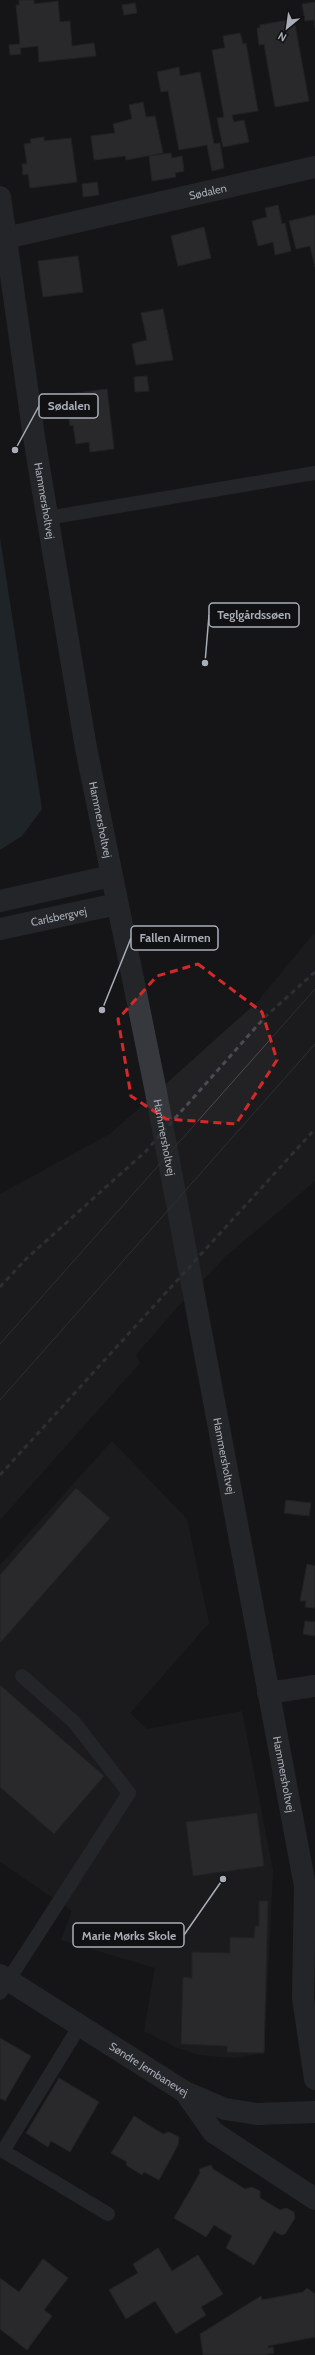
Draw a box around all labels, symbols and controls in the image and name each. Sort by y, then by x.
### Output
north arrow [267,8,307,48]
text: N [275,29,289,45]
street label: Sødalen [188,181,228,203]
callout: Sødalen [39,394,98,418]
text: Sødalen [48,398,90,413]
street label: Hammersholtvej [31,461,58,540]
callout: Teglgårdssøen [209,603,299,627]
text: Teglgårdssøen [217,607,291,622]
street label: Hammersholtvej [86,780,115,859]
street label: Carlsbergvej [29,904,88,929]
callout: Fallen Airmen [131,926,218,950]
text: Fallen Airmen [139,930,211,945]
street label: Hammersholtvej [150,1098,179,1177]
street label: Hammersholtvej [210,1416,238,1495]
street label: Hammersholtvej [270,1735,298,1814]
callout: Marie Mørks Skole [73,1923,184,1947]
text: Marie Mørks Skole [82,1928,176,1943]
street label: Søndre Jernbanevej [107,2039,190,2099]

